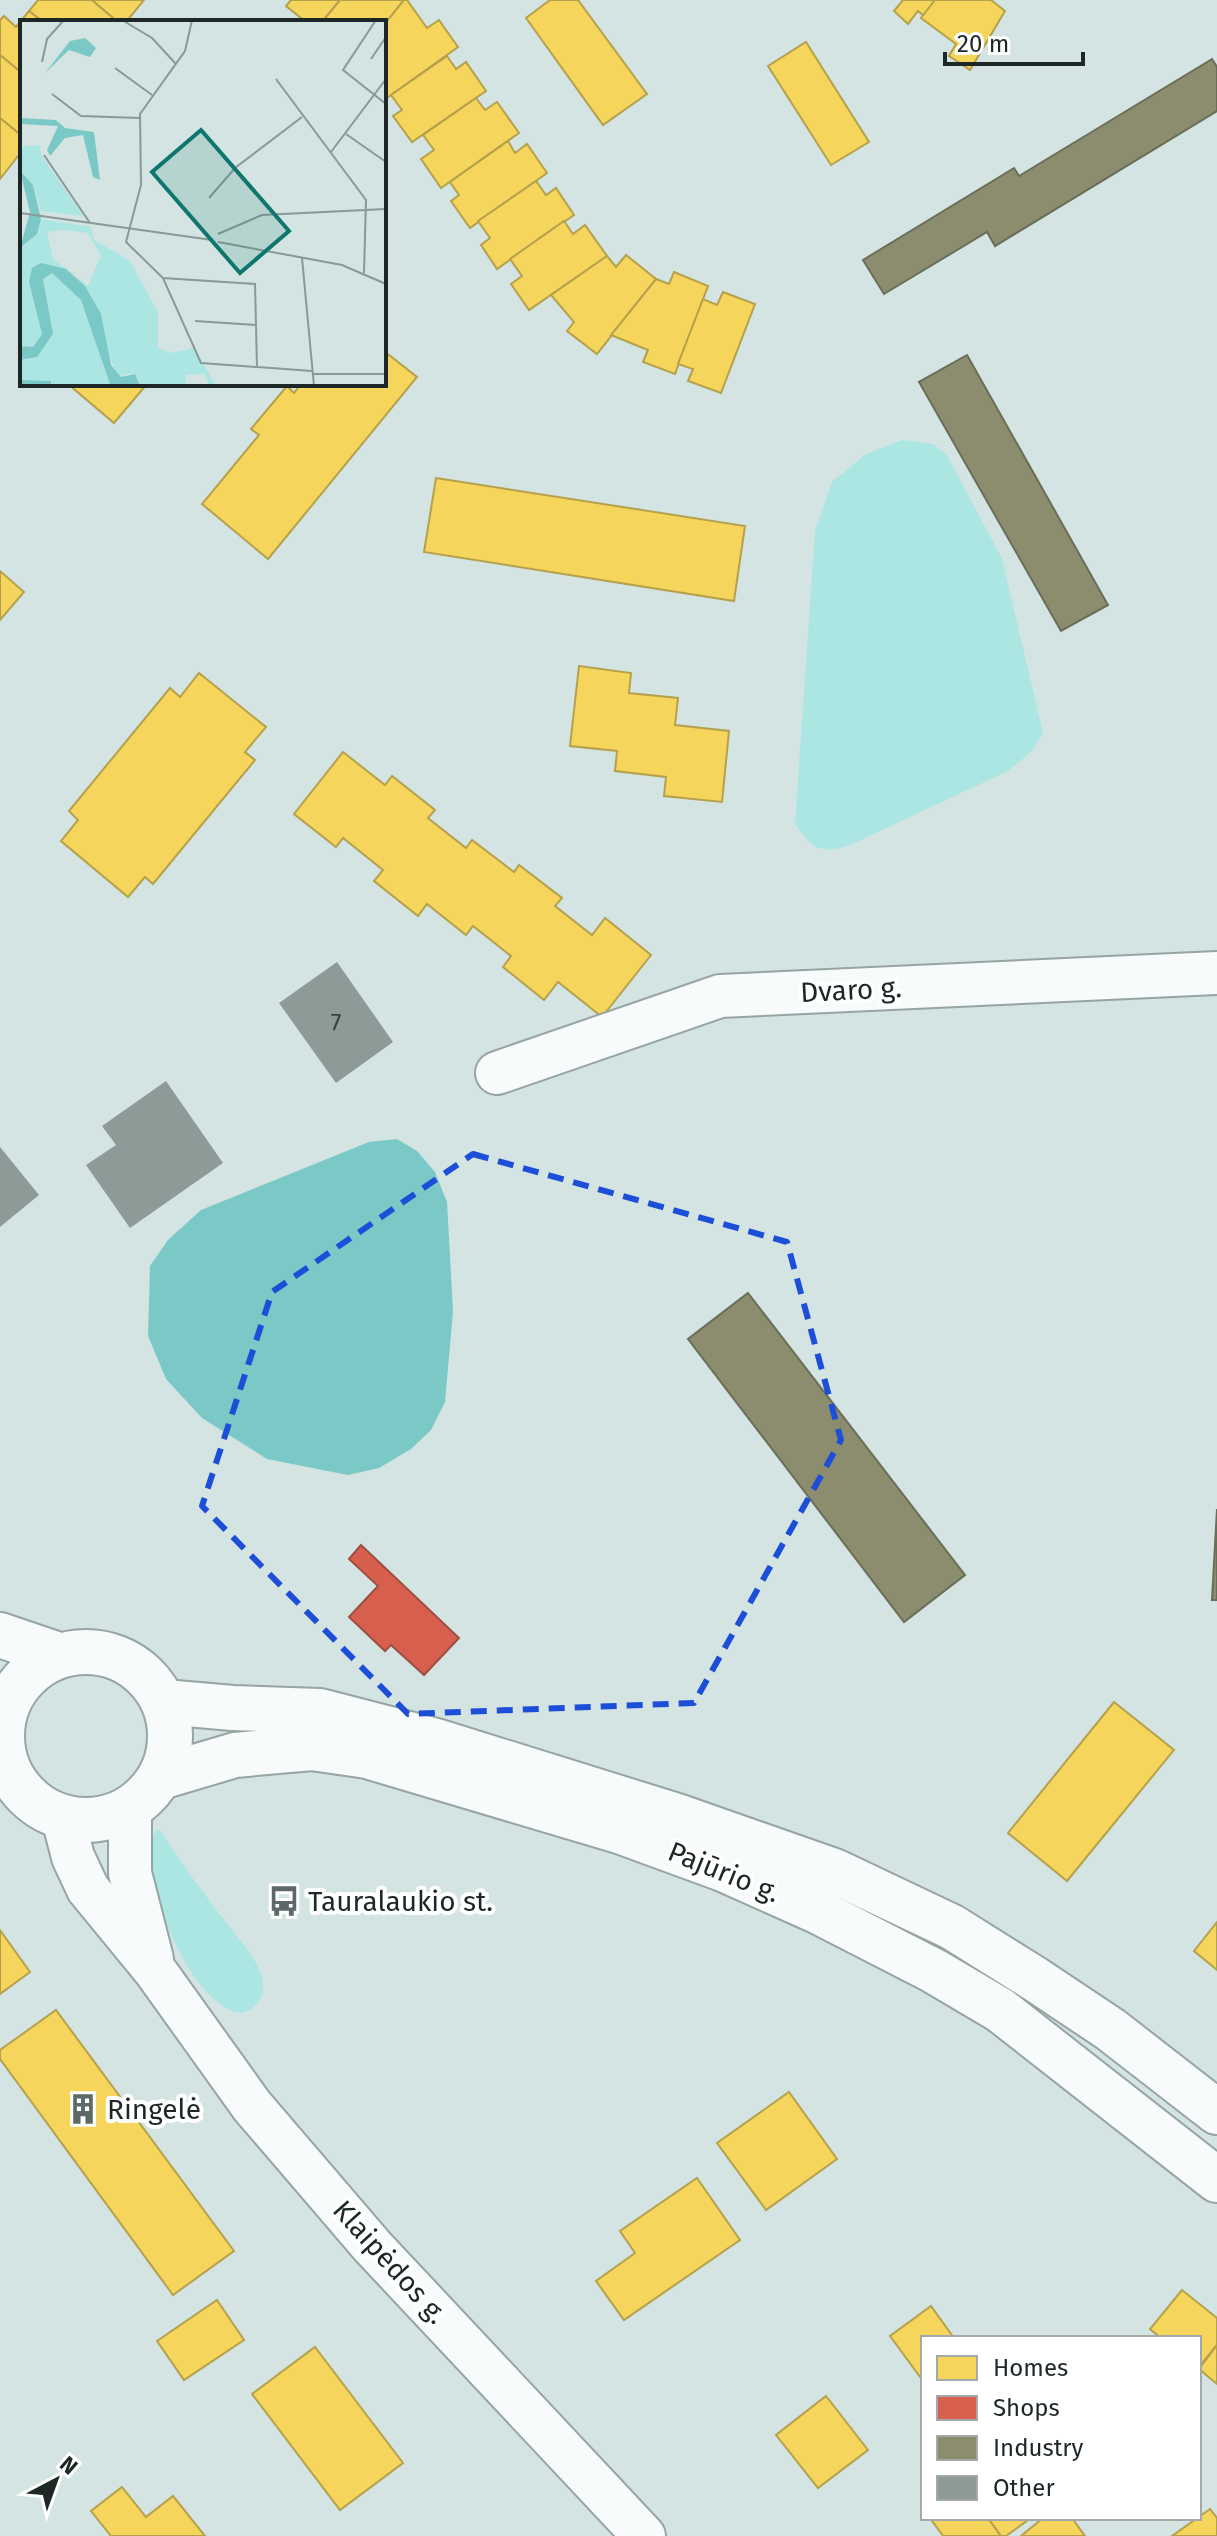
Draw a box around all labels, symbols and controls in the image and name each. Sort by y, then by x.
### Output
scale bar [945,16,1083,66]
inset map [20,20,386,386]
text: 20 m [957,30,1009,58]
street label: Dvaro g. [799,971,903,1009]
house number: 7 [331,1009,341,1037]
street label: Pajūrio g. [663,1835,785,1909]
bus stop icon: Tauralaukio st. [267,1884,301,1918]
place label: Tauralaukio st. [308,1885,493,1918]
building icon: Ringelė [66,2092,100,2126]
place label: Ringelė [107,2093,201,2126]
street label: Klaipėdos g. [326,2194,454,2330]
legend [921,2336,1201,2520]
text: Homes [993,2354,1068,2382]
text: Shops [993,2394,1060,2422]
text: Industry [993,2434,1084,2462]
north arrow [16,2440,96,2520]
text: N [54,2450,83,2480]
text: Other [993,2474,1055,2502]

